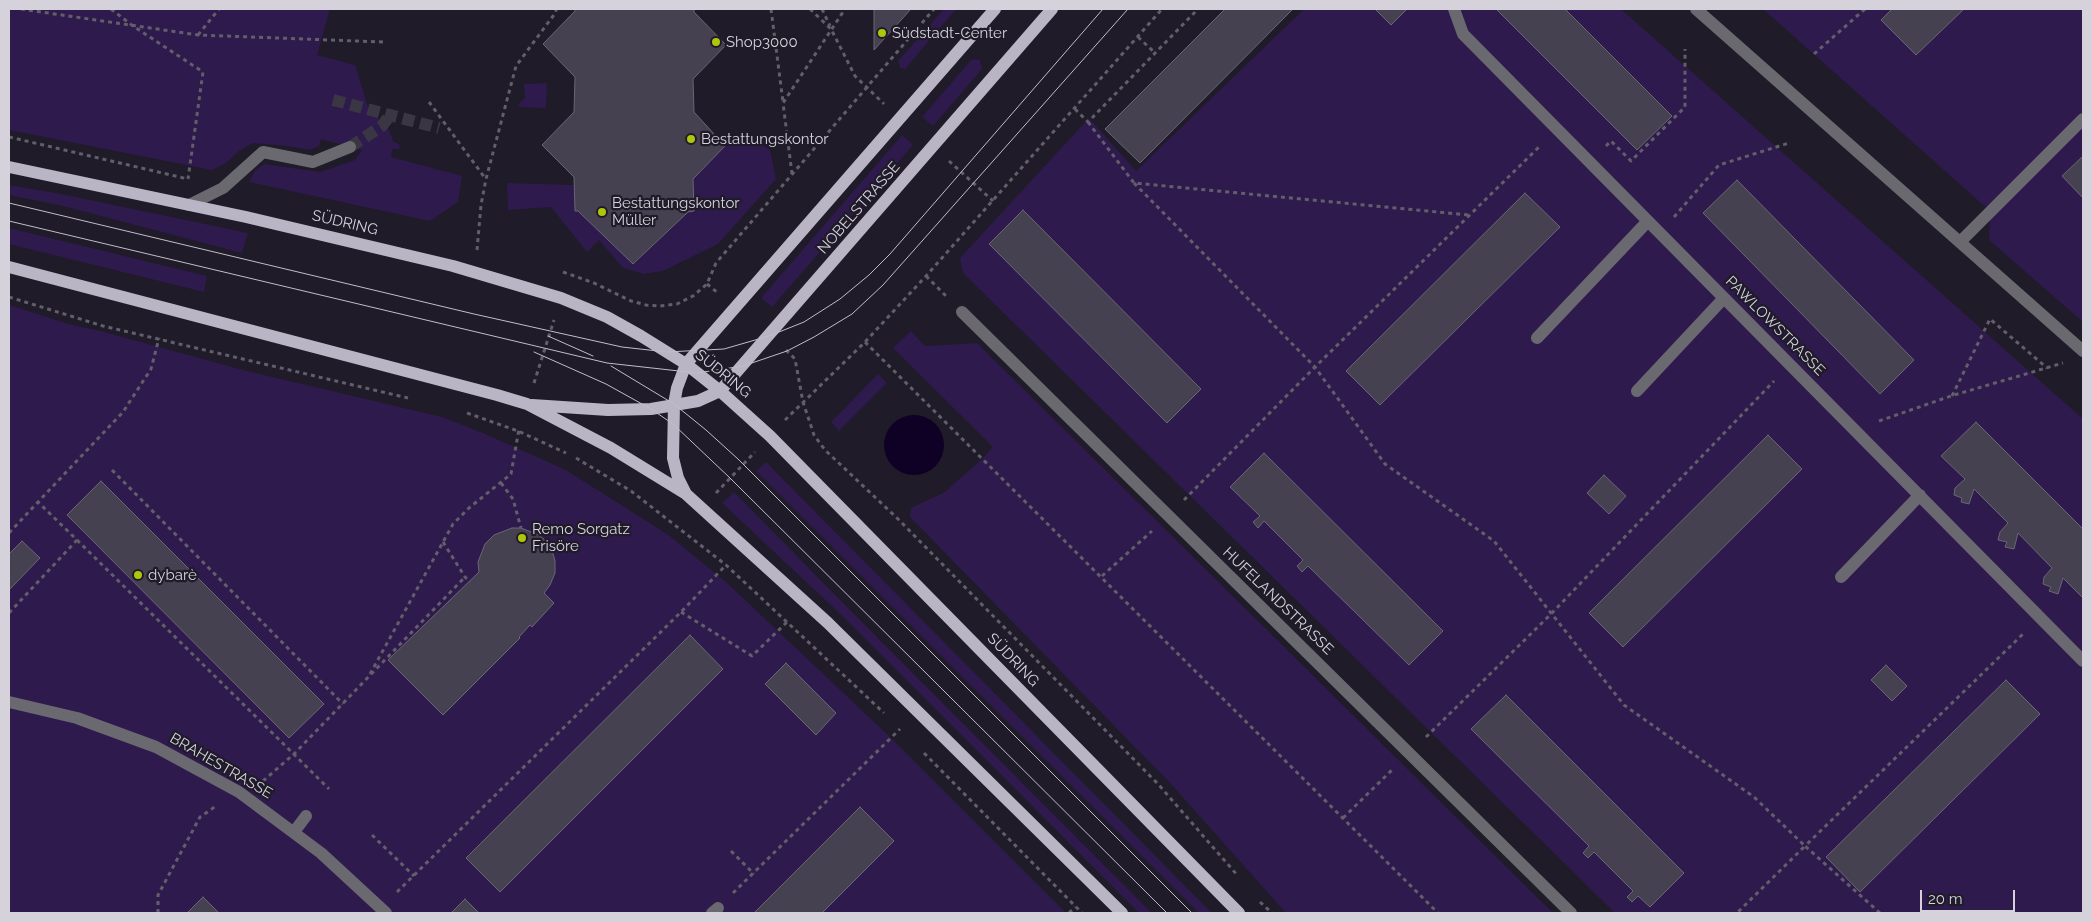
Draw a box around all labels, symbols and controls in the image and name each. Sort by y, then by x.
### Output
place label: Südstadt-Center [892,24,1007,42]
marker: Südstadt-Center [876,27,888,39]
place label: Shop3000 [726,33,798,51]
marker: Shop3000 [710,36,722,48]
place label: Bestattungskontor [701,130,829,148]
marker: Bestattungskontor [685,133,697,145]
street label: NOBELSTRASSE [814,158,904,258]
place label: Bestattungskontor Müller [612,194,740,229]
marker: Bestattungskontor Müller [596,206,608,218]
street label: SÜDRING [310,207,380,239]
street label: PAWLOWSTRASSE [1721,272,1829,380]
street label: SÜDRING [691,346,755,402]
place label: Remo Sorgatz Frisöre [532,520,630,555]
marker: Remo Sorgatz Frisöre [516,532,528,544]
street label: HUFELANDSTRASSE [1219,544,1337,658]
place label: dybarè [148,566,197,584]
marker: dybarè [132,569,144,581]
street label: SÜDRING [983,630,1043,690]
street label: BRAHESTRASSE [167,729,275,803]
scale bar [1922,880,2017,912]
text: 20 m [1928,890,1963,908]

